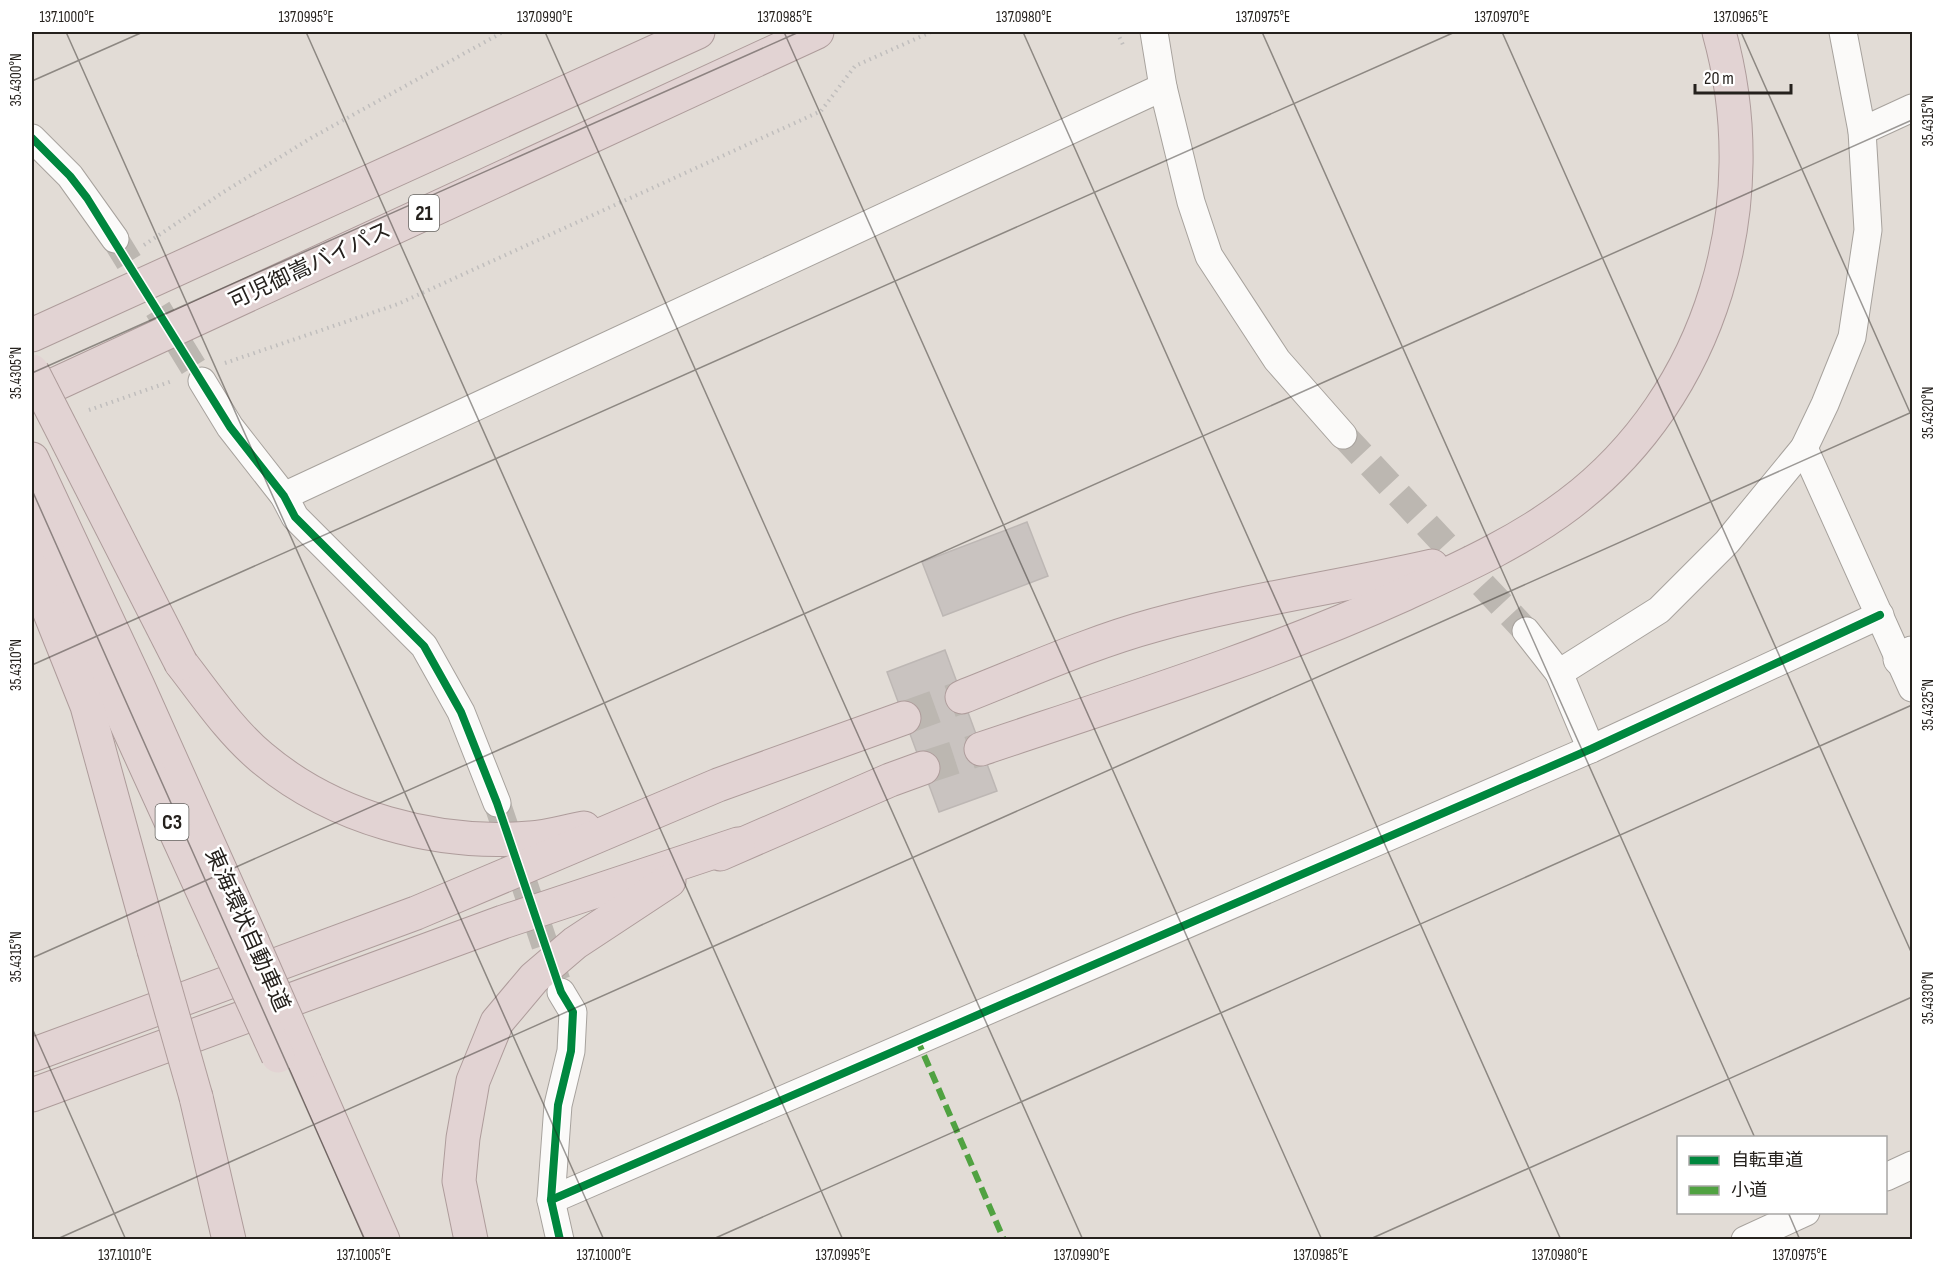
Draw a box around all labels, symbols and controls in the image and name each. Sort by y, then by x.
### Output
text: 137.1000°E [39,8,95,27]
text: 137.0995°E [278,8,334,27]
text: 137.0990°E [517,8,573,27]
text: 137.0985°E [757,8,813,27]
text: 137.0980°E [996,8,1052,27]
text: 137.0975°E [1236,8,1290,27]
text: 137.0970°E [1474,8,1530,27]
text: 137.0965°E [1713,8,1769,27]
text: 35.4300°N [7,53,26,107]
scale bar [1695,57,1791,95]
text: 20 m [1704,68,1734,89]
text: 35.4315°N [1919,95,1938,147]
road number: 21 [409,195,439,231]
street label: 可児御嵩バイパス [225,217,395,315]
text: 35.4305°N [7,347,26,399]
text: 35.4320°N [1919,387,1938,439]
text: 35.4310°N [7,639,26,691]
text: 35.4325°N [1919,679,1938,731]
road number: C3 [156,804,188,840]
street label: 東海環状自動車道 [199,844,295,1016]
text: 35.4315°N [7,931,26,983]
text: 35.4330°N [1919,972,1938,1024]
legend [1677,1136,1887,1214]
text: 自転車道 [1731,1150,1803,1171]
text: 小道 [1731,1180,1767,1201]
text: 137.1010°E [98,1246,152,1265]
text: 137.1005°E [337,1246,391,1265]
text: 137.1000°E [576,1246,632,1265]
text: 137.0995°E [815,1246,871,1265]
text: 137.0990°E [1054,1246,1110,1265]
text: 137.0985°E [1293,1246,1349,1265]
text: 137.0980°E [1532,1246,1588,1265]
text: 137.0975°E [1773,1246,1827,1265]

